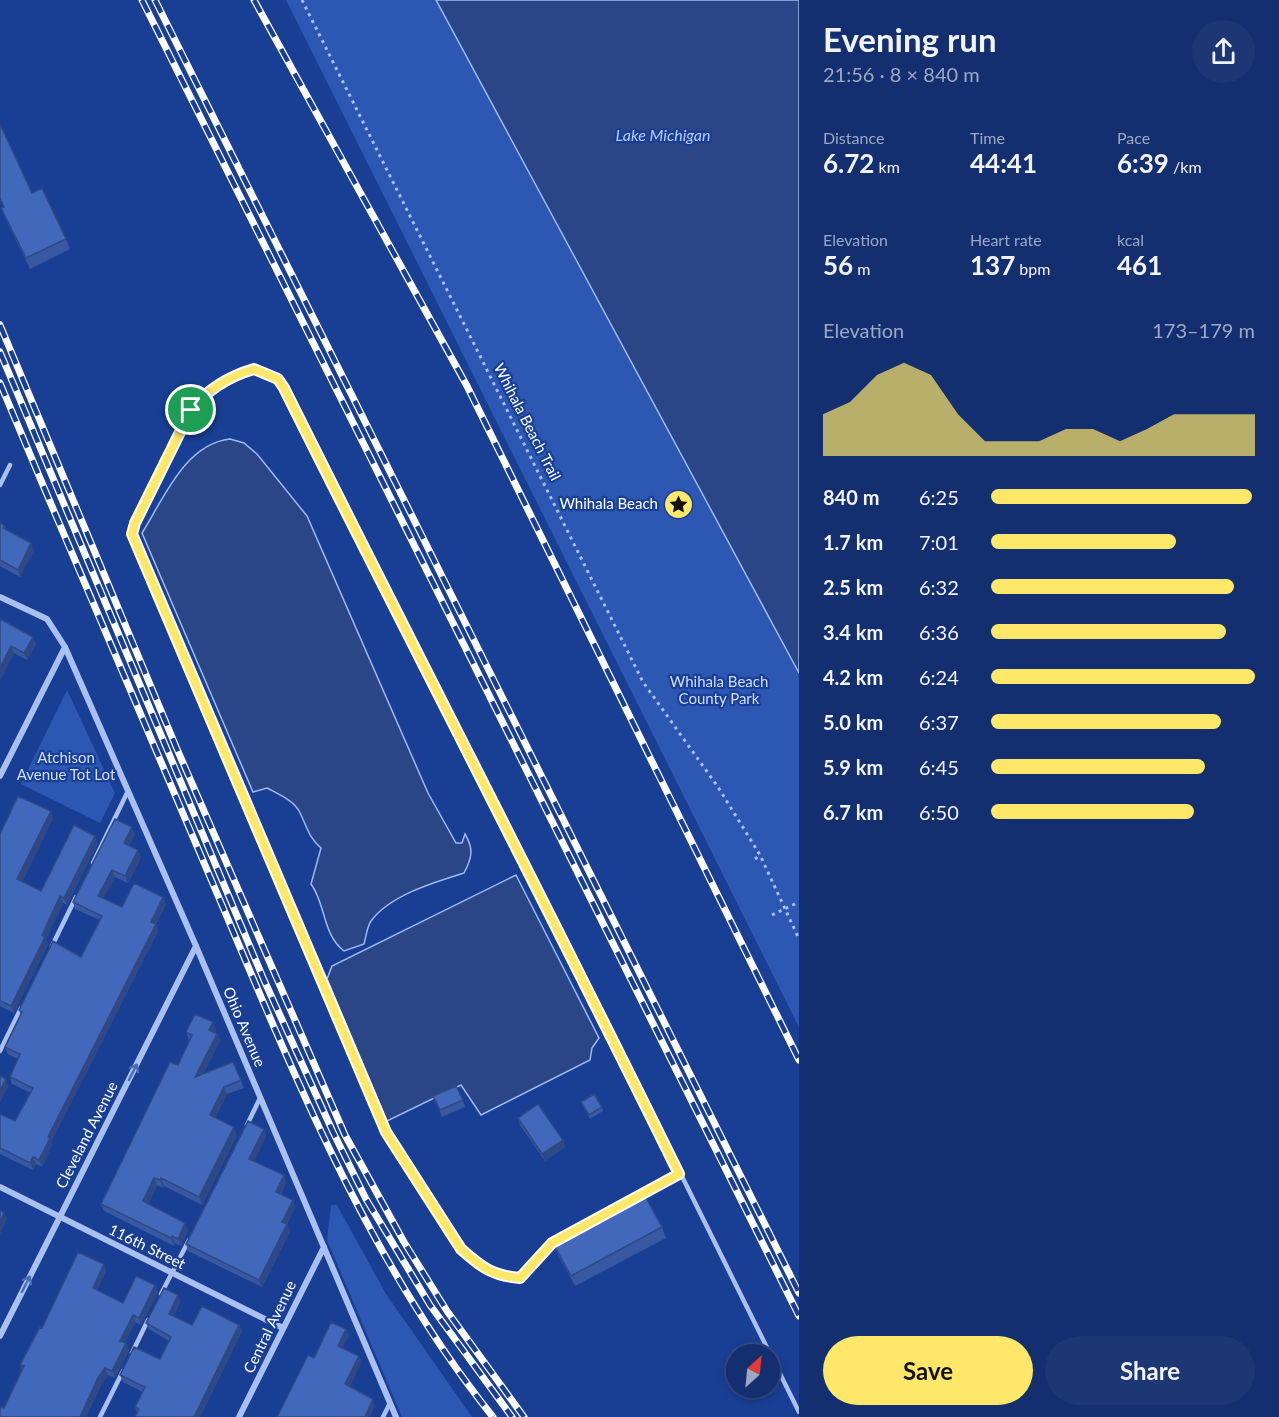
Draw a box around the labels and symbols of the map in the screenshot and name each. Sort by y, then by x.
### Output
water label: Lake Michigan [616,125,711,144]
street label: Whihala Beach Trail [491,360,565,483]
pin [165,384,216,435]
place icon: Whihala Beach [663,488,695,520]
place label: Whihala Beach [559,494,658,512]
park label: Whihala Beach County Park [670,672,768,707]
park label: Atchison Avenue Tot Lot [17,748,116,783]
street label: Ohio Avenue [220,984,270,1069]
one-way arrow [127,1063,139,1081]
street label: Cleveland Avenue [51,1078,121,1191]
street label: 116th Street [106,1220,189,1273]
one-way arrow [21,1275,32,1293]
street label: Central Avenue [239,1277,299,1376]
north arrow [726,1344,780,1398]

